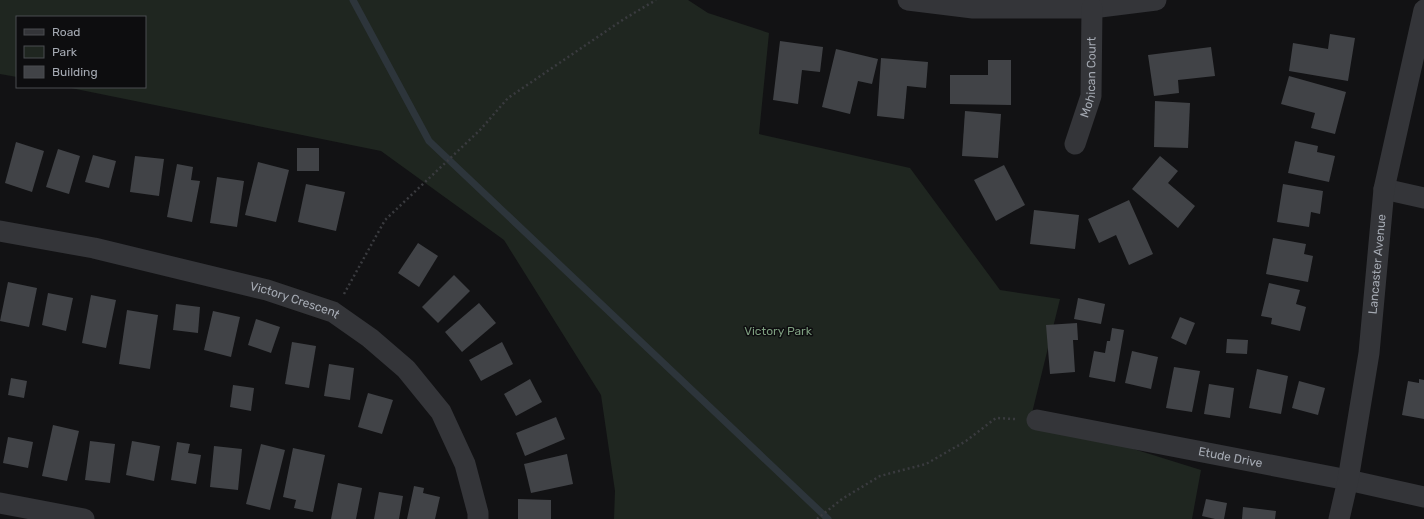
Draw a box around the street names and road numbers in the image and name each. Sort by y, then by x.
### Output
street label: Mohican Court [1077,36,1099,119]
street label: Lancaster Avenue [1366,213,1389,315]
street label: Victory Crescent [249,279,343,322]
street label: Etude Drive [1197,444,1264,470]

